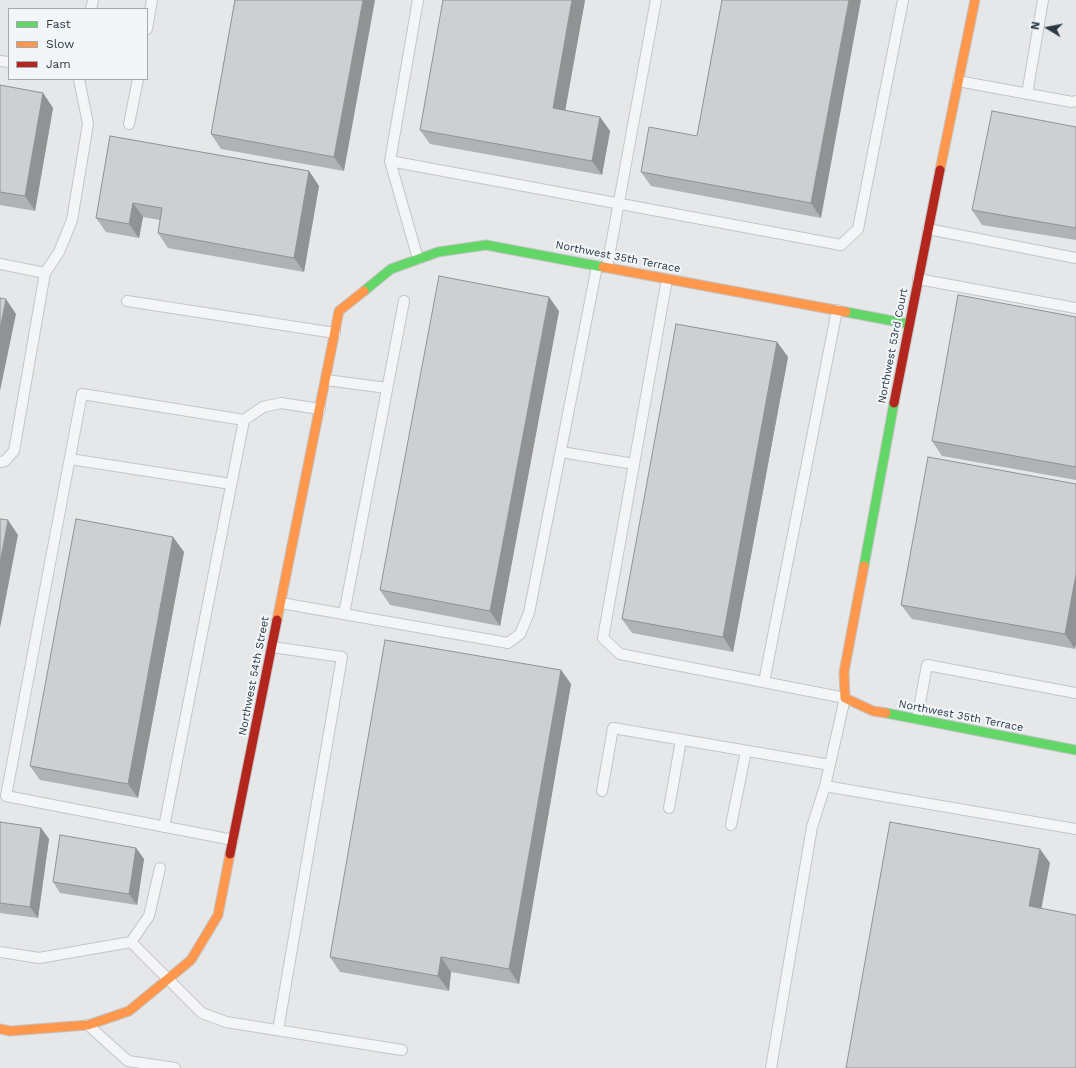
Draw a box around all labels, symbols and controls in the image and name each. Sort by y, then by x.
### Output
legend [8,8,148,80]
north arrow [1028,8,1068,48]
text: Fast [46,17,71,31]
text: N [1029,21,1043,31]
text: Slow [46,37,74,51]
text: Jam [46,57,71,71]
street label: Northwest 35th Terrace [554,238,682,276]
street label: Northwest 53rd Court [875,287,911,405]
street label: Northwest 54th Street [236,615,272,737]
street label: Northwest 35th Terrace [897,697,1025,735]

